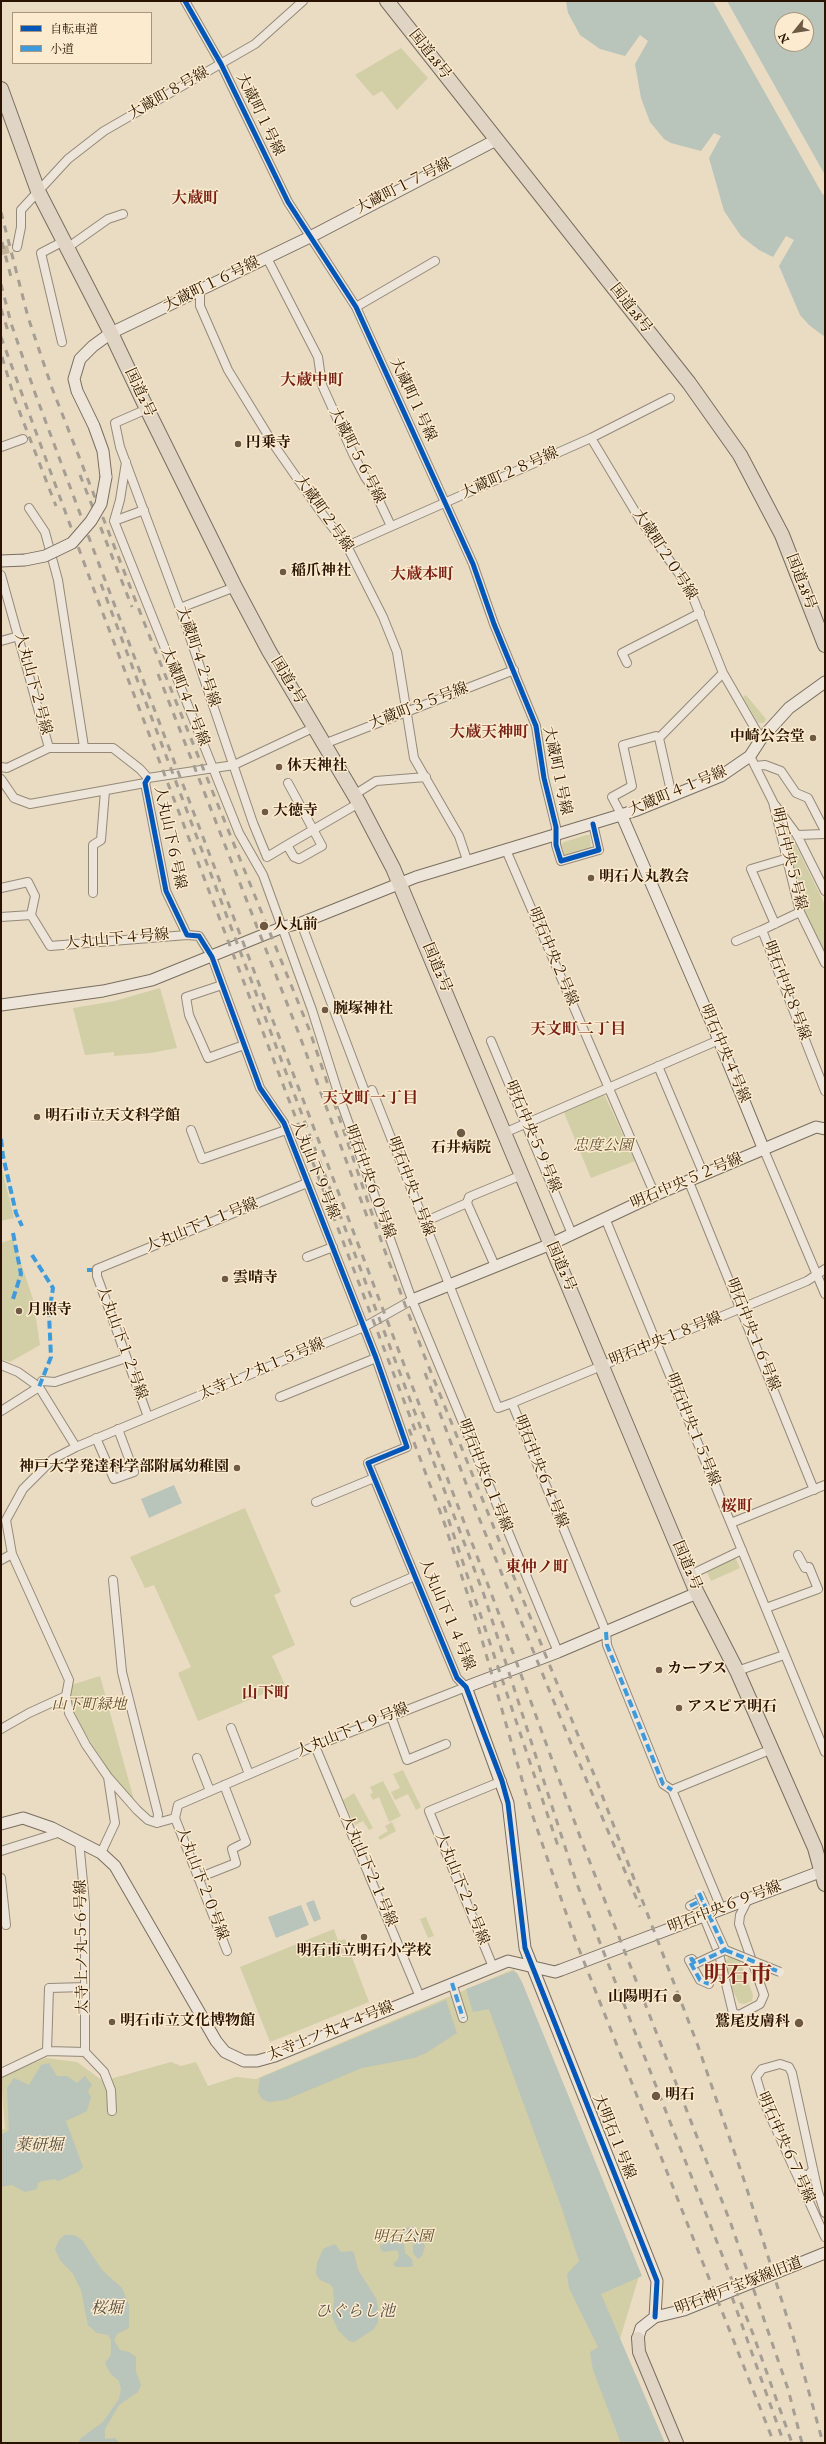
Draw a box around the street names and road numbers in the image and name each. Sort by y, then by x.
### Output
street label: 国道28号 [404,27,454,83]
street label: 大蔵町８号線 [126,64,212,124]
street label: 大蔵町１号線 [231,71,287,159]
street label: 大蔵町１７号線 [353,155,455,219]
street label: 大蔵町１６号線 [161,254,263,316]
street label: 国道28号 [605,281,655,337]
street label: 大蔵町１号線 [385,355,439,445]
street label: 国道2号 [120,366,158,420]
street label: 大蔵町５６号線 [324,405,388,507]
street label: 大蔵町２８号線 [458,444,562,504]
street label: 大蔵町２号線 [290,472,356,556]
street label: 大蔵町２０号線 [628,506,700,604]
street label: 国道28号 [781,552,819,612]
street label: 大蔵町４２号線 [171,604,223,710]
street label: 人丸山下２号線 [10,631,54,737]
street label: 大蔵町４７号線 [156,645,212,749]
street label: 国道2号 [266,654,308,708]
street label: 大蔵町３５号線 [367,680,471,734]
street label: 大蔵町１号線 [538,725,574,817]
street label: 大蔵町４１号線 [626,763,730,821]
street label: 人丸山下６号線 [149,785,189,891]
street label: 明石中央５号線 [767,806,809,912]
street label: 明石中央２号線 [523,905,581,1009]
street label: 人丸山下４号線 [64,926,170,954]
street label: 明石中央８号線 [759,939,813,1043]
street label: 国道2号 [418,941,454,995]
street label: 明石中央４号線 [695,1002,753,1106]
street label: 明石中央５９号線 [500,1078,564,1196]
street label: 人丸山下９号線 [286,1118,342,1222]
street label: 明石中央６０号線 [340,1123,398,1241]
street label: 明石中央１号線 [383,1135,437,1239]
street label: 明石中央５２号線 [628,1150,746,1214]
street label: 人丸山下１１号線 [143,1195,261,1257]
street label: 国道2号 [542,1240,578,1294]
street label: 明石中央１６号線 [721,1276,783,1394]
street label: 人丸山下１２号線 [92,1284,150,1402]
street label: 明石中央１８号線 [607,1309,725,1371]
street label: 太寺上ノ丸１５号線 [196,1335,328,1405]
street label: 明石中央１５号線 [661,1371,723,1489]
street label: 明石中央６４号線 [509,1413,571,1531]
street label: 明石中央６１号線 [453,1417,515,1535]
street label: 国道2号 [668,1539,704,1593]
street label: 人丸山下１４号線 [414,1556,478,1674]
street label: 人丸山下１９号線 [294,1700,412,1762]
street label: 人丸山下２１号線 [336,1812,400,1930]
street label: 人丸山下２０号線 [171,1825,231,1943]
street label: 人丸山下２２号線 [430,1830,492,1948]
street label: 明石中央６９号線 [666,1878,784,1938]
street label: 太寺上ノ丸５６号線 [73,1879,93,2015]
street label: 太寺上ノ丸４４号線 [265,1998,397,2066]
street label: 明石中央６７号線 [752,2090,818,2206]
street label: 大明石１号線 [588,2092,638,2182]
street label: 明石神戸宝塚線旧道 [673,2254,805,2320]

